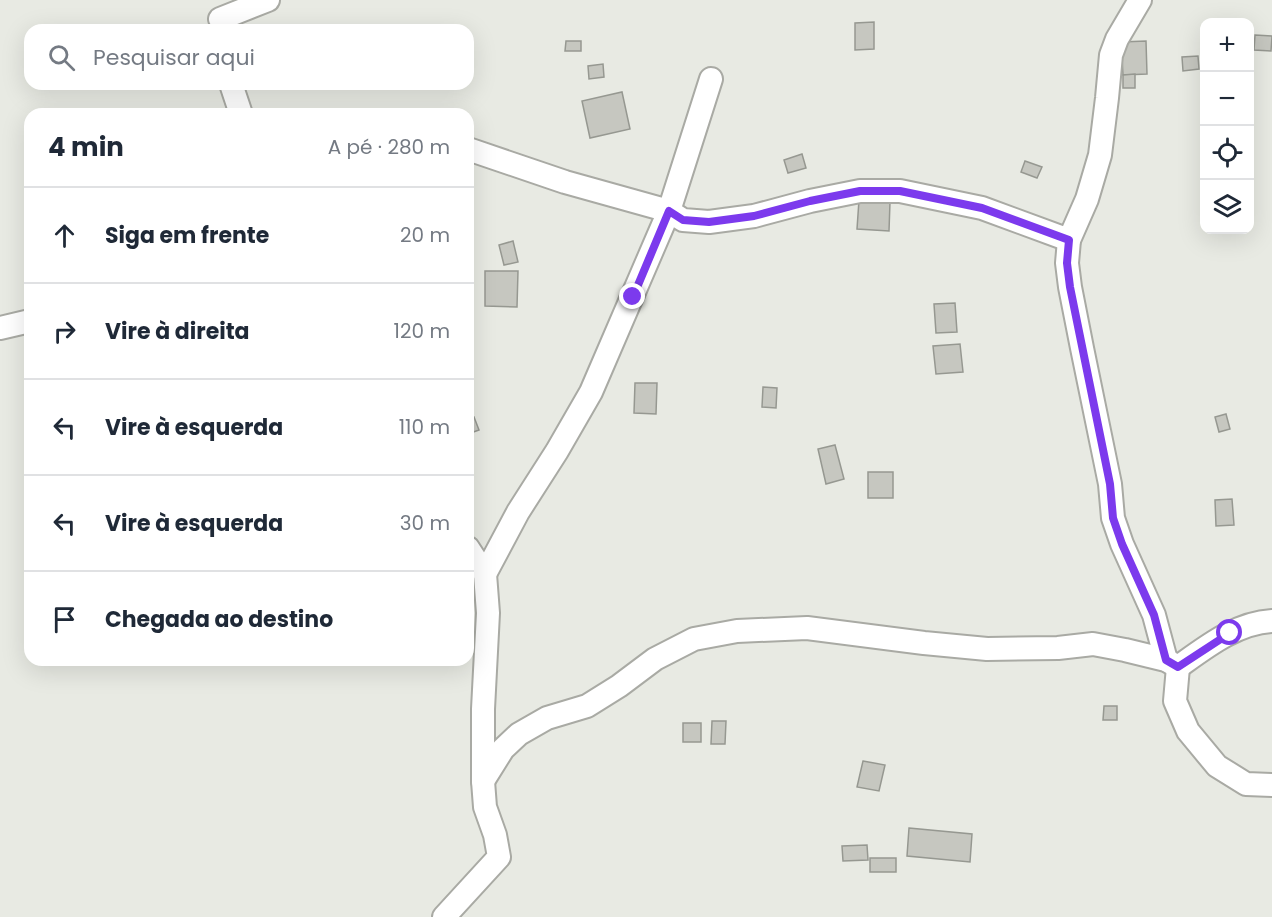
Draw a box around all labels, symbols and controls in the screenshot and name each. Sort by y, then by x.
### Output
map controls [1200,18,1254,234]
button: + [1200,18,1254,72]
search box [24,24,474,90]
icon: search [45,41,78,74]
text: Pesquisar aqui [93,42,255,73]
button: − [1200,72,1254,126]
button: locate [1200,126,1254,180]
text: 4 min [48,129,124,165]
text: A pé · 280 m [328,133,450,161]
button: layers [1200,180,1254,234]
icon: ahead [48,219,81,252]
text: Siga em frente [105,220,269,251]
text: 20 m [400,221,450,249]
route end [619,283,645,309]
icon: right [48,315,81,348]
text: Vire à direita [105,316,250,347]
text: 120 m [394,317,450,345]
icon: left [48,411,81,444]
text: Vire à esquerda [105,412,283,443]
text: 110 m [399,413,450,441]
icon: left [48,507,81,540]
text: Vire à esquerda [105,508,283,539]
text: 30 m [400,509,450,537]
icon: arrive [48,603,81,636]
text: Chegada ao destino [105,604,333,635]
route start [1216,619,1242,645]

